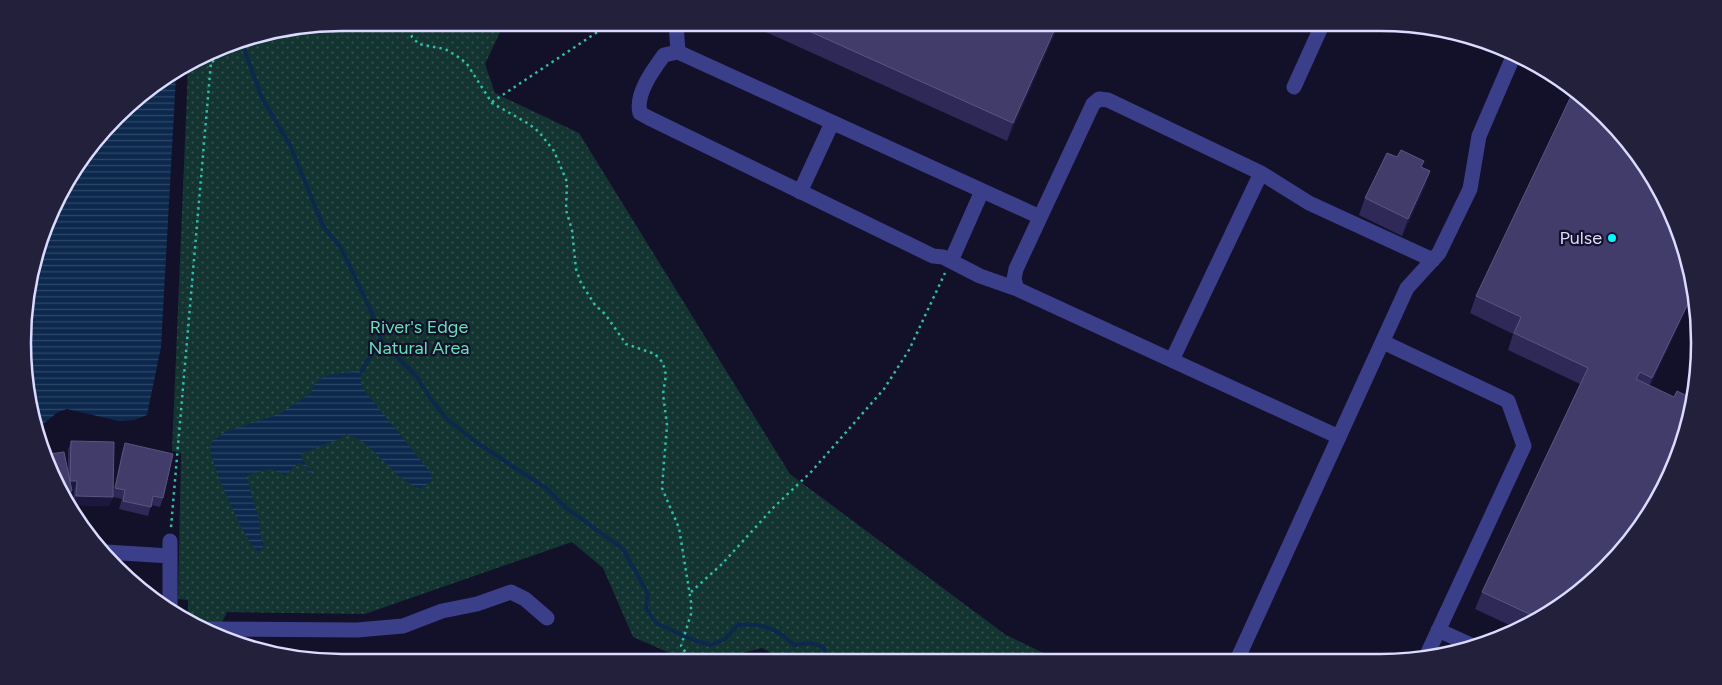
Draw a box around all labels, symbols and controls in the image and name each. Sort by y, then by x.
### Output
place label: Pulse [1559,227,1602,249]
marker: Pulse [1606,232,1618,244]
park label: River's Edge Natural Area [369,316,469,359]

